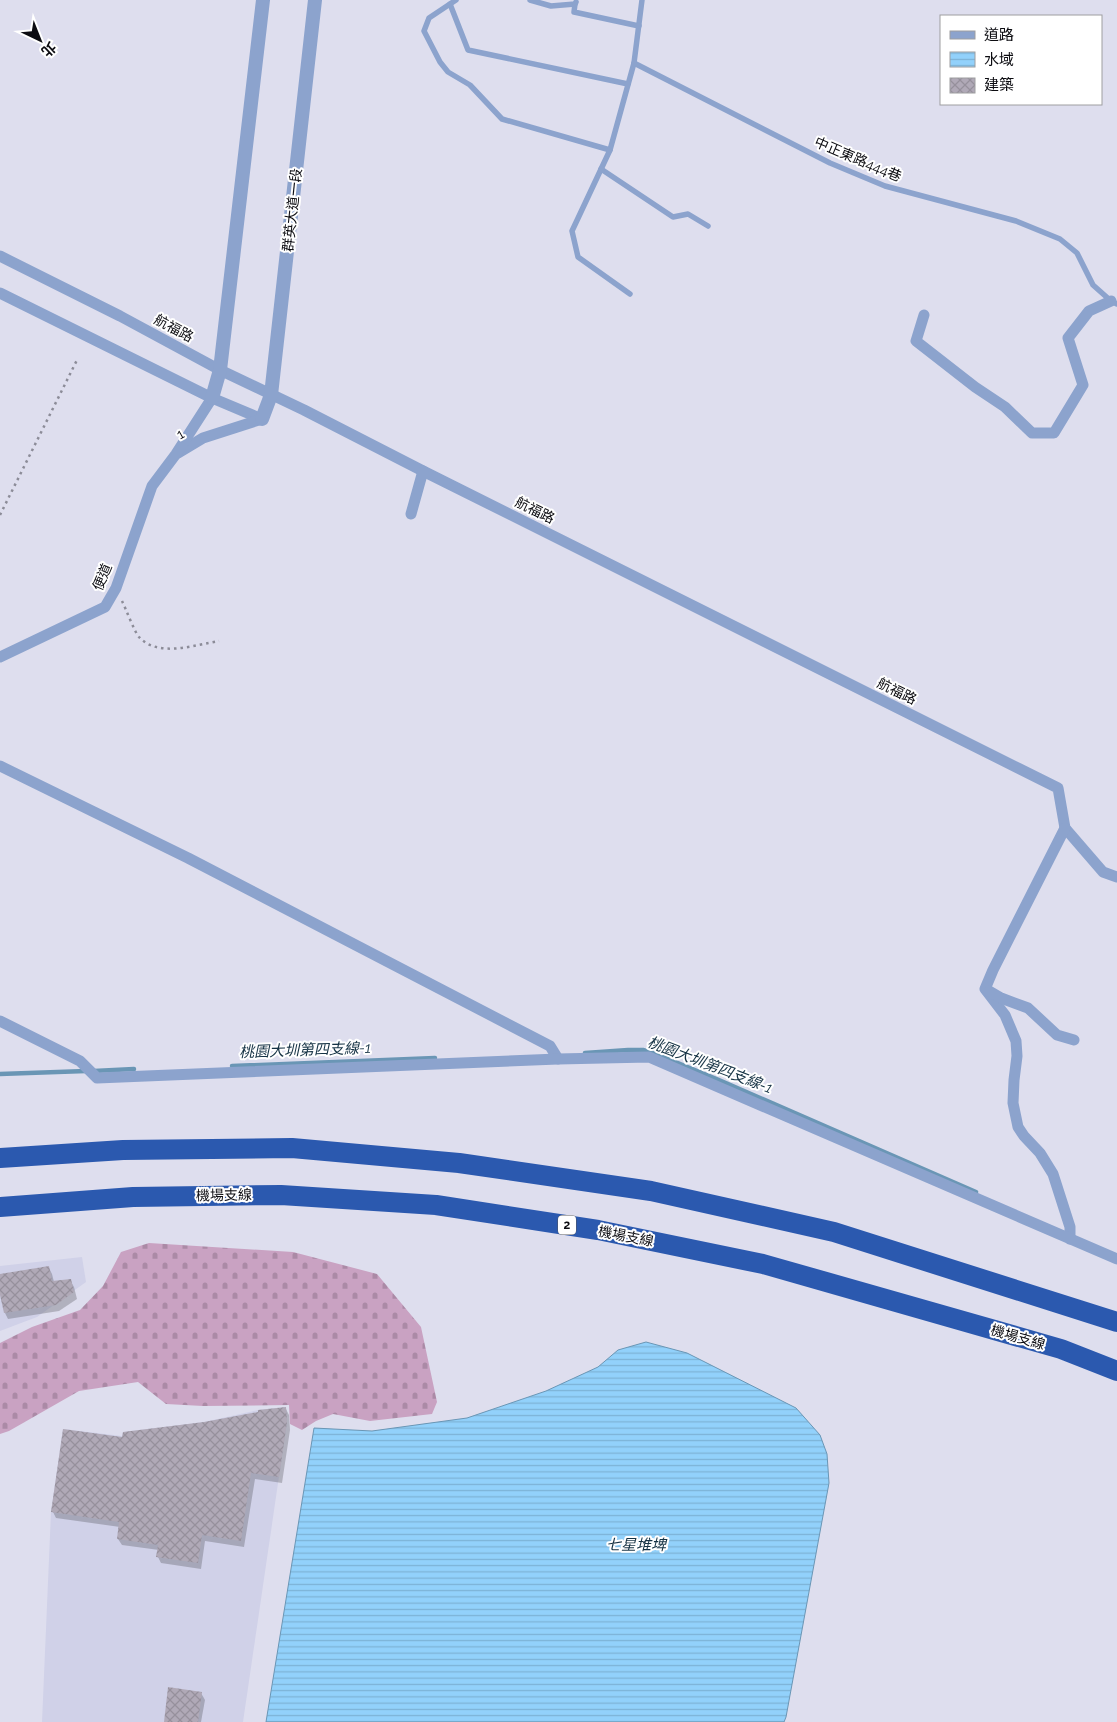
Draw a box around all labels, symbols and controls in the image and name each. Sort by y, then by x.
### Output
north arrow [15,15,65,65]
legend [940,15,1102,105]
text: 道路 [984,26,1014,44]
text: 北 [38,39,59,60]
text: 水域 [984,51,1014,69]
text: 建築 [984,76,1014,94]
street label: 中正東路444巷 [812,133,904,185]
street label: 群英大道一段 [280,167,304,253]
street label: 航福路 [152,311,196,345]
street label: 1 [173,426,187,442]
street label: 航福路 [513,494,557,526]
street label: 便道 [89,561,115,593]
street label: 航福路 [875,675,919,707]
water label: 桃園大圳第四支線-1 [645,1033,775,1097]
water label: 桃園大圳第四支線-1 [239,1039,371,1061]
street label: 機場支線 [196,1187,252,1203]
road number: 2 [558,1216,576,1234]
street label: 機場支線 [597,1223,655,1249]
street label: 機場支線 [989,1322,1047,1352]
water label: 七星堆埤 [606,1536,668,1554]

